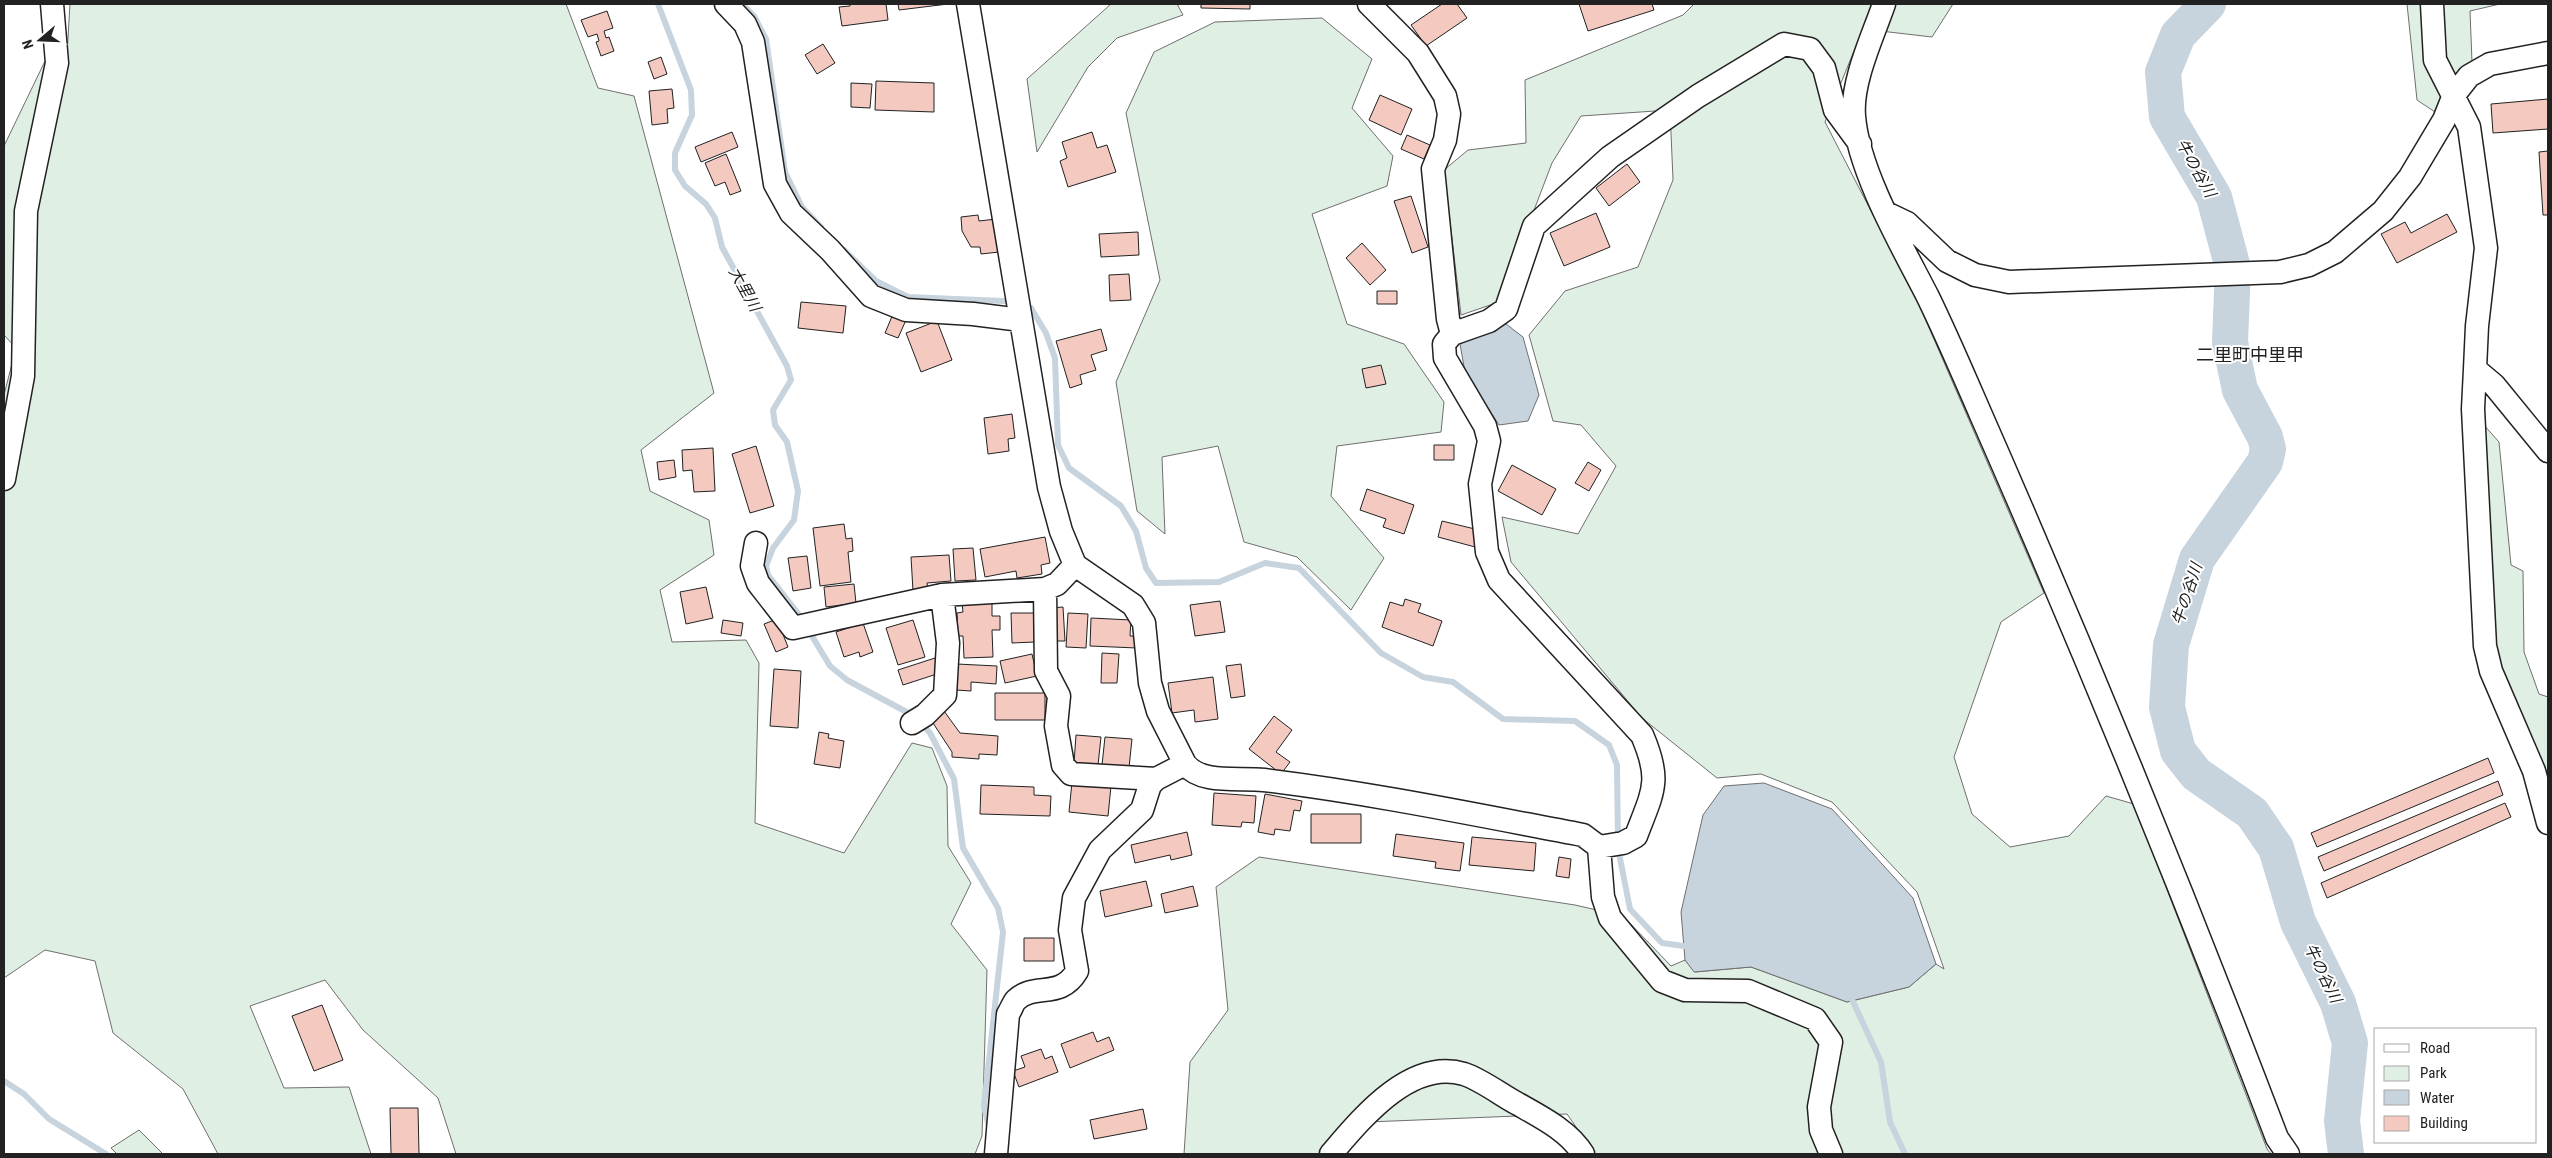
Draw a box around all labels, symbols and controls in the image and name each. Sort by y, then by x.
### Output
north arrow [15,15,65,65]
text: N [19,38,37,51]
water label: 牛の谷川 [2172,135,2221,202]
water label: 大里川 [725,263,766,316]
district label: 二里町中里甲 [2196,344,2304,365]
water label: 牛の谷川 [2168,559,2207,627]
water label: 牛の谷川 [2300,940,2346,1008]
legend [2374,1028,2537,1143]
text: Road [2420,1039,2450,1057]
text: Park [2420,1064,2447,1082]
text: Water [2420,1089,2455,1107]
text: Building [2420,1114,2468,1132]

